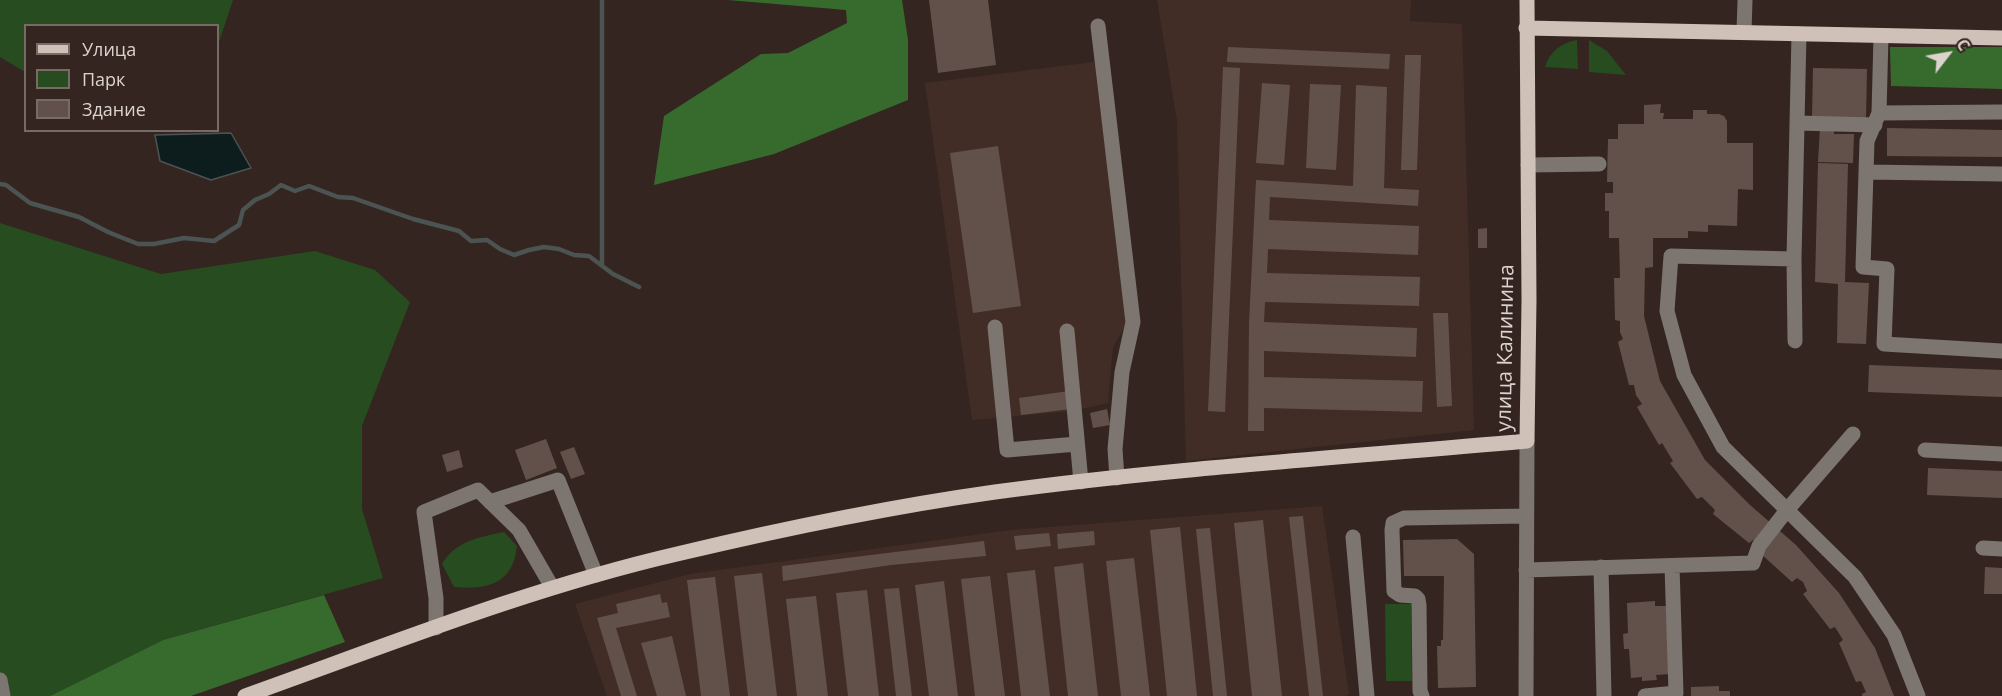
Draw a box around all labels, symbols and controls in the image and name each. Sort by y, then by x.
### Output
legend [24,24,219,132]
north arrow [1918,24,1978,84]
text: С [1951,35,1975,55]
text: Улица [82,37,136,61]
text: Парк [82,67,125,91]
text: Здание [82,97,146,121]
street label: улица Калинина [1492,264,1520,432]

